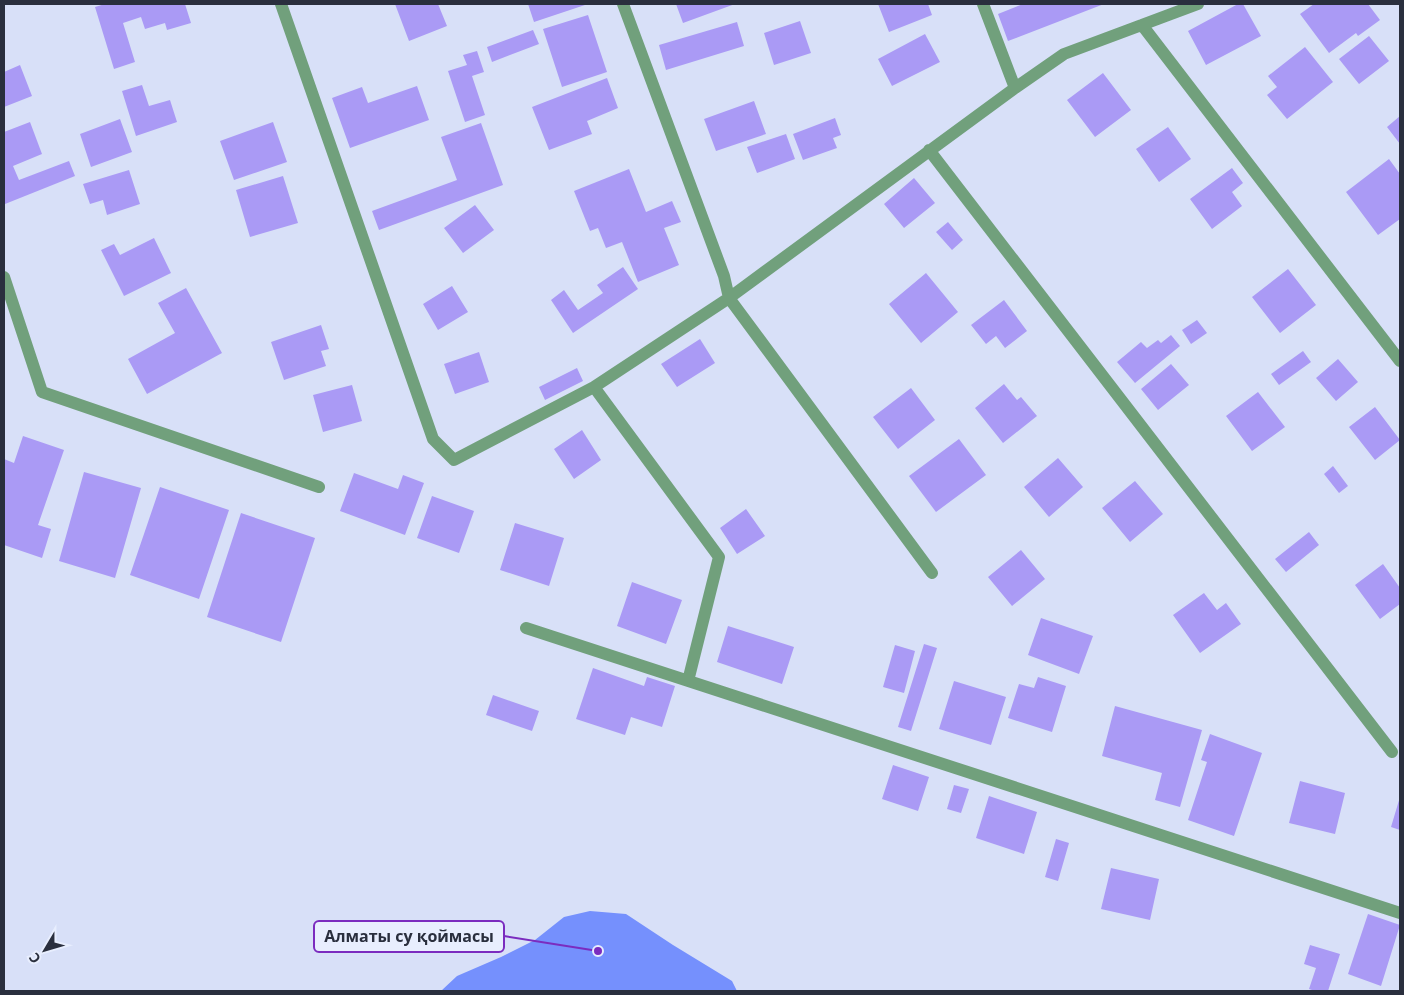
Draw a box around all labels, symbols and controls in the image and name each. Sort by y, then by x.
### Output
callout: Алматы су қоймасы [314,921,504,952]
north arrow [20,925,70,975]
text: Алматы су қоймасы [324,925,494,947]
text: С [24,949,45,968]

